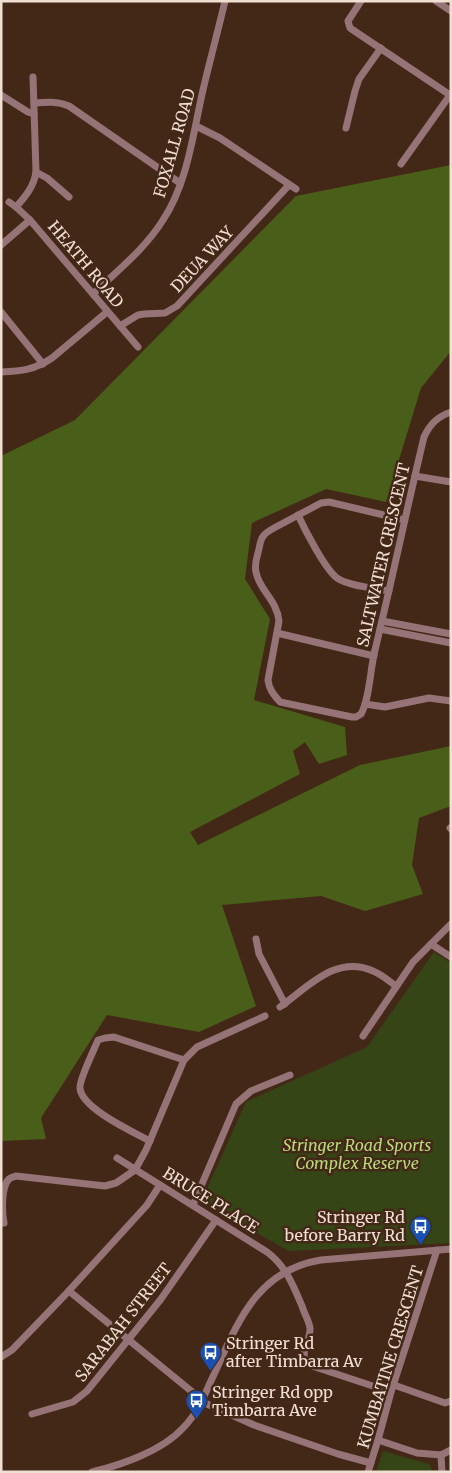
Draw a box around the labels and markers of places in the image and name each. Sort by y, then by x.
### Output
place label: Stringer Rd before Barry Rd [283,1207,405,1245]
bus stop icon: Stringer Rd before Barry Rd [409,1214,433,1245]
place label: Stringer Rd after Timbarra Av [226,1333,363,1371]
bus stop icon: Stringer Rd after Timbarra Av [198,1340,222,1371]
place label: Stringer Rd opp Timbarra Ave [212,1382,333,1420]
bus stop icon: Stringer Rd opp Timbarra Ave [184,1389,208,1420]

